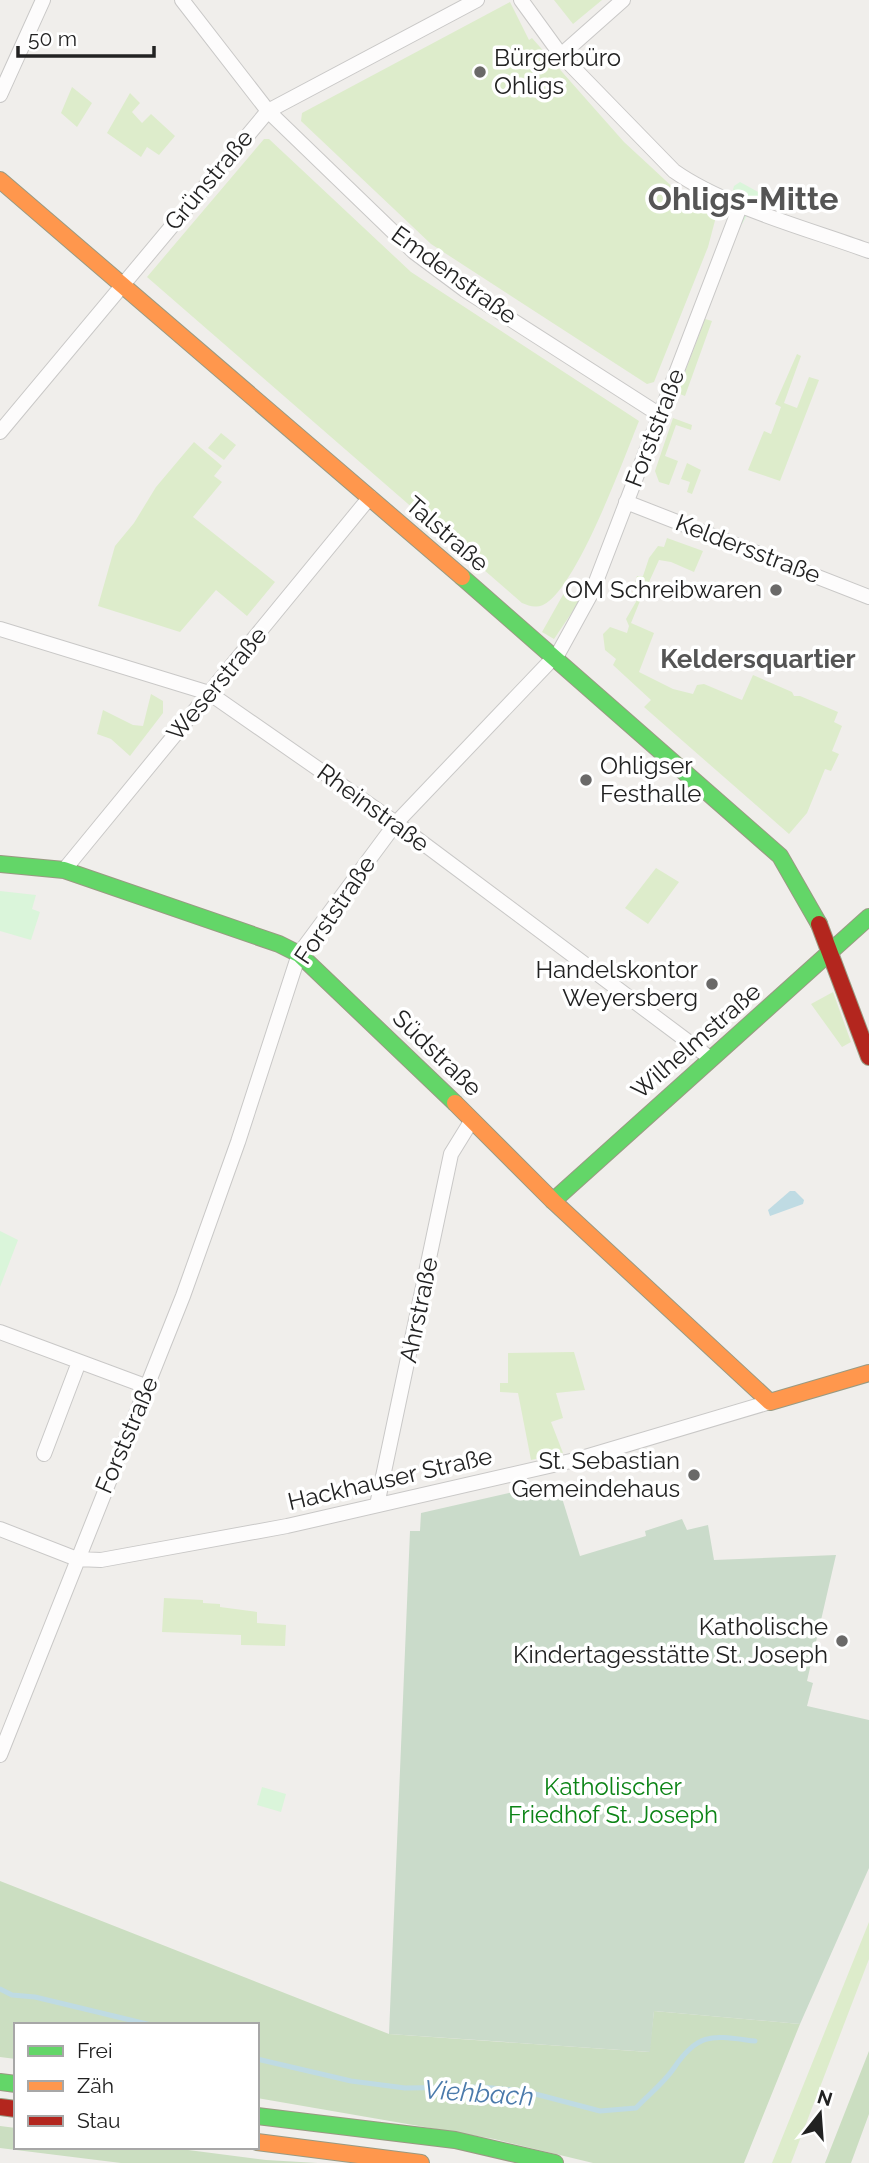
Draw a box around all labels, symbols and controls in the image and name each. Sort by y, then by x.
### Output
scale bar [18,14,154,58]
text: 50 m [28,26,77,51]
place label: Bürgerbüro Ohligs [494,43,621,100]
marker: Bürgerbüro Ohligs [472,64,488,80]
street label: Grünstraße [158,124,259,236]
district label: Ohligs-Mitte [648,180,838,217]
street label: Emdenstraße [386,219,523,330]
street label: Forststraße [619,365,690,491]
street label: Talstraße [400,490,495,577]
street label: Keldersstraße [672,508,825,589]
place label: OM Schreibwaren [565,575,762,604]
marker: OM Schreibwaren [768,582,784,598]
street label: Weserstraße [160,621,273,747]
district label: Keldersquartier [660,644,856,674]
place label: Ohligser Festhalle [600,751,701,808]
street label: Rheinstraße [312,757,435,858]
marker: Ohligser Festhalle [578,772,594,788]
street label: Forststraße [288,850,381,969]
place label: Handelskontor Weyersberg [535,955,699,1012]
marker: Handelskontor Weyersberg [704,976,720,992]
street label: Wilhelmstraße [625,977,766,1105]
street label: Südstraße [387,1003,488,1102]
street label: Ahrstraße [393,1255,444,1365]
street label: Forststraße [89,1372,164,1498]
street label: Hackhauser Straße [285,1441,495,1516]
place label: St. Sebastian Gemeindehaus [511,1446,680,1503]
marker: St. Sebastian Gemeindehaus [686,1467,702,1483]
place label: Katholische Kindertagesstätte St. Joseph [513,1612,828,1669]
marker: Katholische Kindertagesstätte St. Joseph [834,1633,850,1649]
park label: Katholischer Friedhof St. Joseph [508,1772,718,1829]
legend [14,2023,259,2149]
text: Frei [77,2038,113,2063]
text: Zäh [77,2073,114,2098]
water label: Viehbach [423,2074,535,2112]
north arrow [785,2079,855,2149]
text: N [815,2085,835,2110]
text: Stau [77,2108,121,2133]

